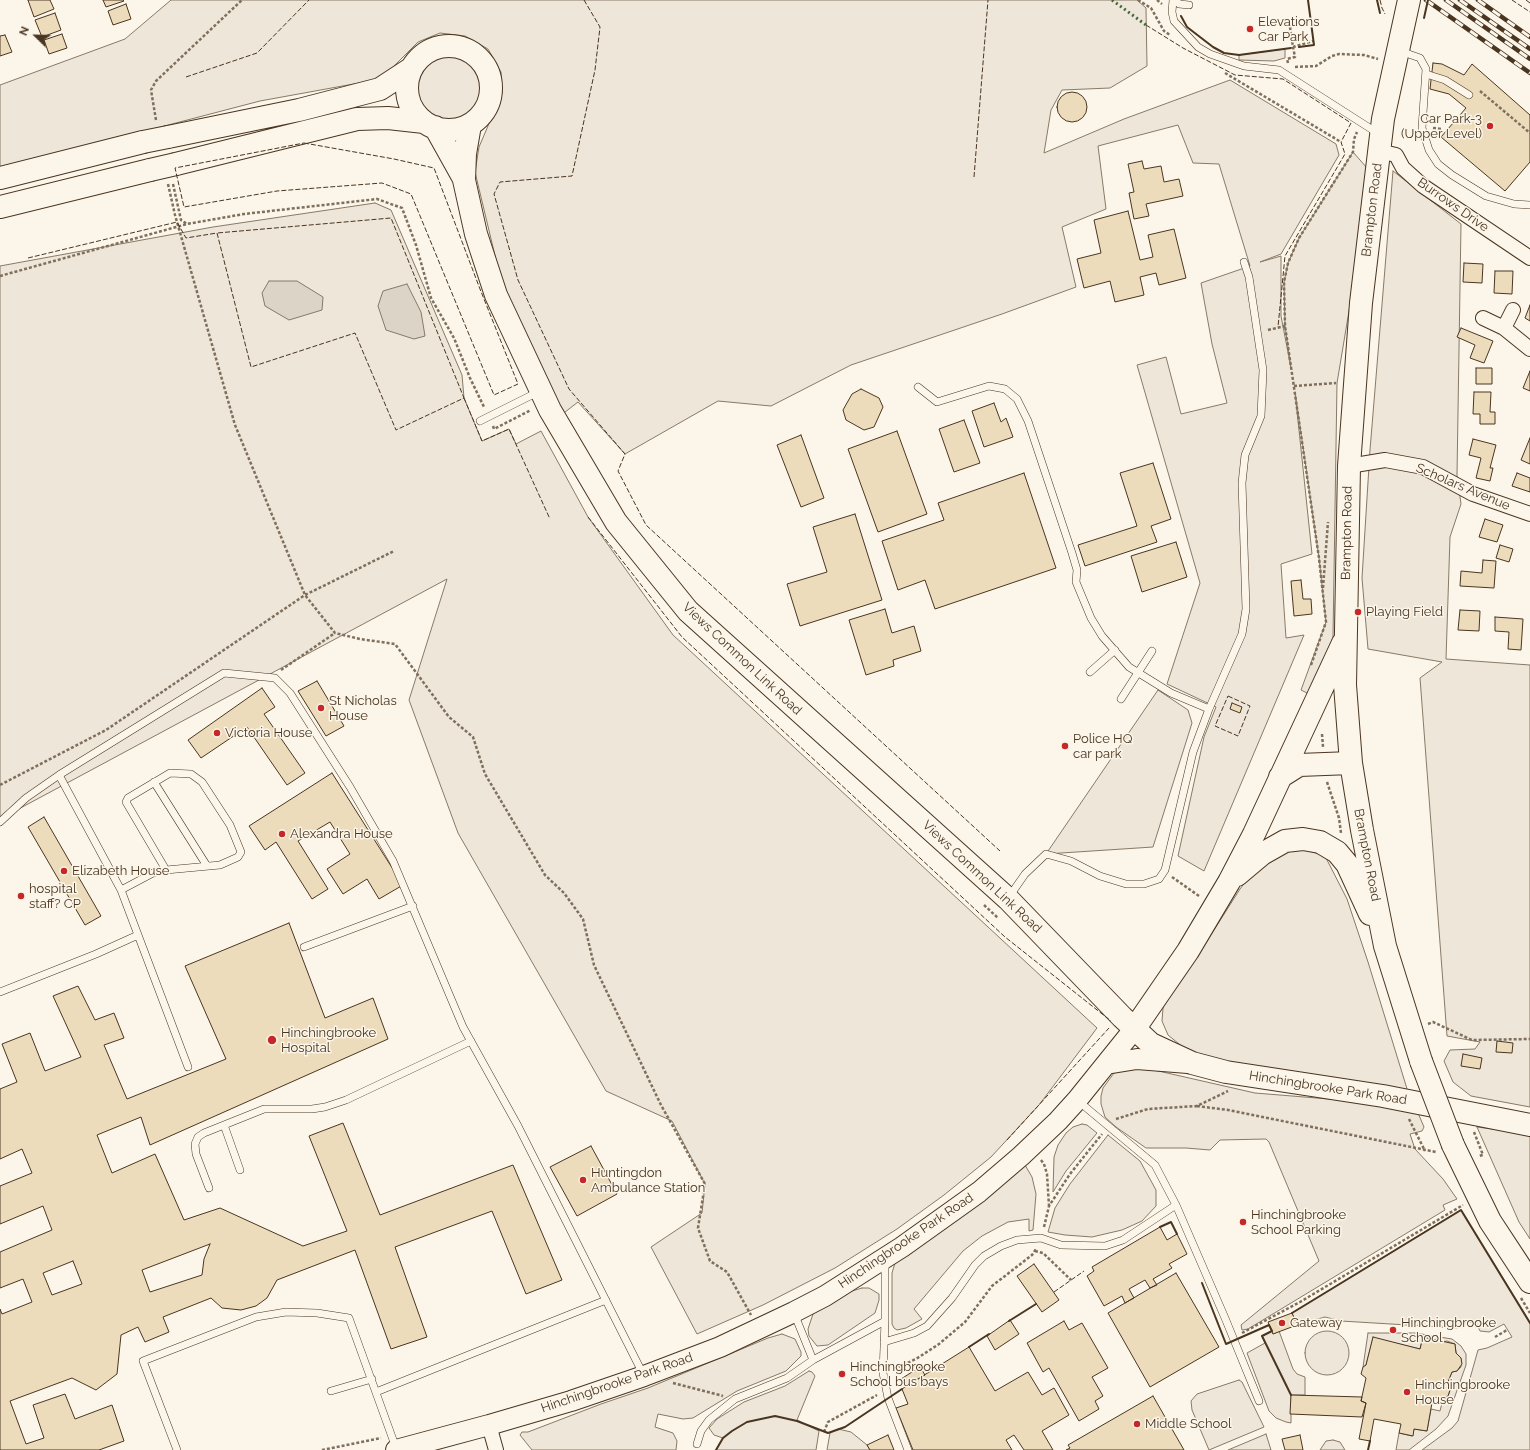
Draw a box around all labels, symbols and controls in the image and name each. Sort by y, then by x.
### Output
place label: Elevations Car Park [1258,14,1319,45]
north arrow [16,16,56,56]
marker: Elevations Car Park [1245,24,1255,34]
text: N [17,25,32,38]
place label: Car Park-3 (Upper Level) [1401,111,1482,142]
marker: Car Park-3 (Upper Level) [1485,121,1495,131]
street label: Brampton Road [1359,162,1385,258]
street label: Burrows Drive [1414,175,1492,235]
street label: Scholars Avenue [1414,460,1512,514]
street label: Brampton Road [1338,486,1356,580]
street label: Views Common Link Road [679,600,805,718]
place label: Playing Field [1366,604,1443,620]
marker: Playing Field [1353,607,1363,617]
place label: St Nicholas House [329,693,397,724]
marker: St Nicholas House [316,703,326,713]
place label: Victoria House [225,725,312,741]
marker: Victoria House [212,728,222,738]
place label: Police HQ car park [1073,731,1132,762]
marker: Police HQ car park [1060,741,1070,751]
street label: Brampton Road [1350,807,1384,903]
street label: Views Common Link Road [919,818,1045,936]
place label: Alexandra House [290,826,393,842]
marker: Alexandra House [277,829,287,839]
place label: Elizabeth House [72,863,169,879]
marker: Elizabeth House [59,866,69,876]
place label: hospital staff? CP [29,881,81,912]
marker: hospital staff? CP [16,891,26,901]
place label: Hinchingbrooke Hospital [281,1025,376,1056]
marker: Hinchingbrooke Hospital [266,1034,278,1046]
street label: Hinchingbrooke Park Road [1248,1068,1408,1108]
place label: Huntingdon Ambulance Station [591,1165,705,1196]
marker: Huntingdon Ambulance Station [578,1175,588,1185]
street label: Hinchingbrooke Park Road [836,1190,976,1292]
place label: Hinchingbrooke School Parking [1251,1207,1346,1238]
marker: Hinchingbrooke School Parking [1238,1217,1248,1227]
place label: Gateway [1290,1315,1342,1331]
place label: Hinchingbrooke School [1401,1315,1496,1346]
marker: Gateway [1277,1318,1287,1328]
marker: Hinchingbrooke School [1388,1325,1398,1335]
street label: Hinchingbrooke Park Road [539,1350,695,1416]
place label: Hinchingbrooke School bus bays [850,1359,948,1390]
marker: Hinchingbrooke School bus bays [837,1369,847,1379]
place label: Hinchingbrooke House [1415,1377,1510,1408]
marker: Hinchingbrooke House [1402,1387,1412,1397]
place label: Middle School [1145,1416,1232,1432]
marker: Middle School [1132,1419,1142,1429]

